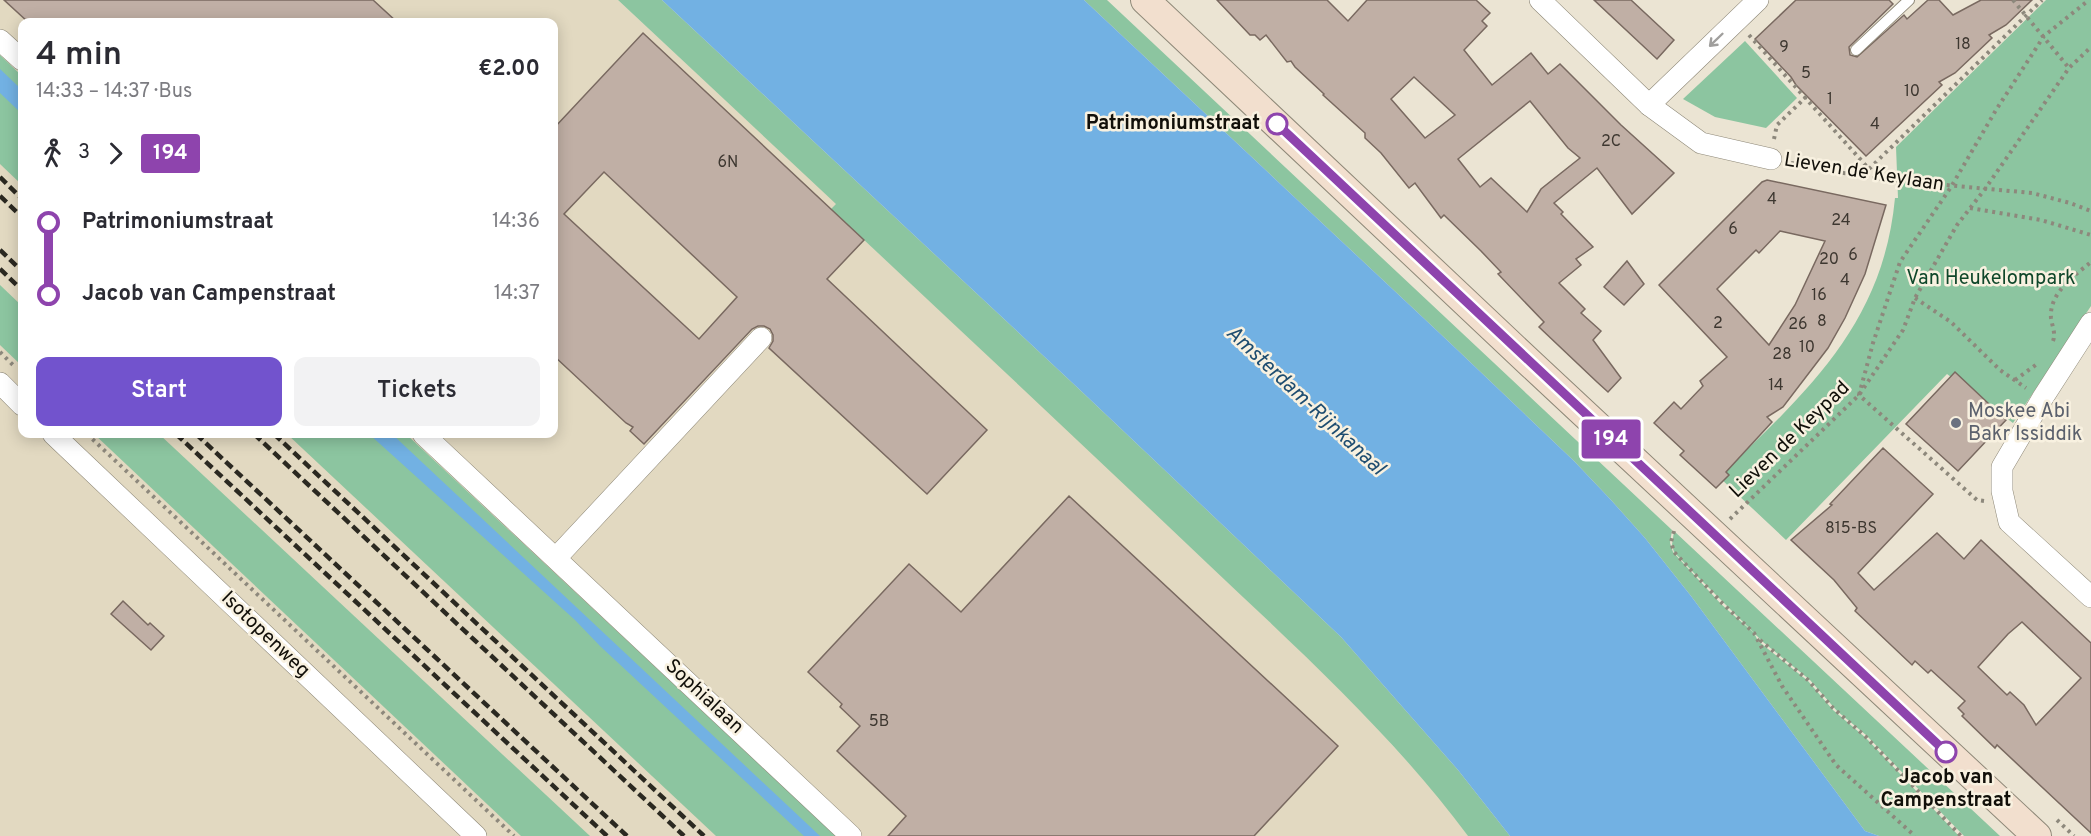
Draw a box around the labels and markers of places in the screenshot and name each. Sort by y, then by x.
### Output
place label: Patrimoniumstraat [1086,111,1260,137]
marker: Patrimoniumstraat [1266,113,1288,135]
place label: Moskee Abi Bakr Issiddik [1968,399,2082,448]
marker: Moskee Abi Bakr Issiddik [1949,416,1963,430]
marker: Jacob van Campenstraat [1935,741,1957,763]
place label: Jacob van Campenstraat [1881,765,2012,814]

